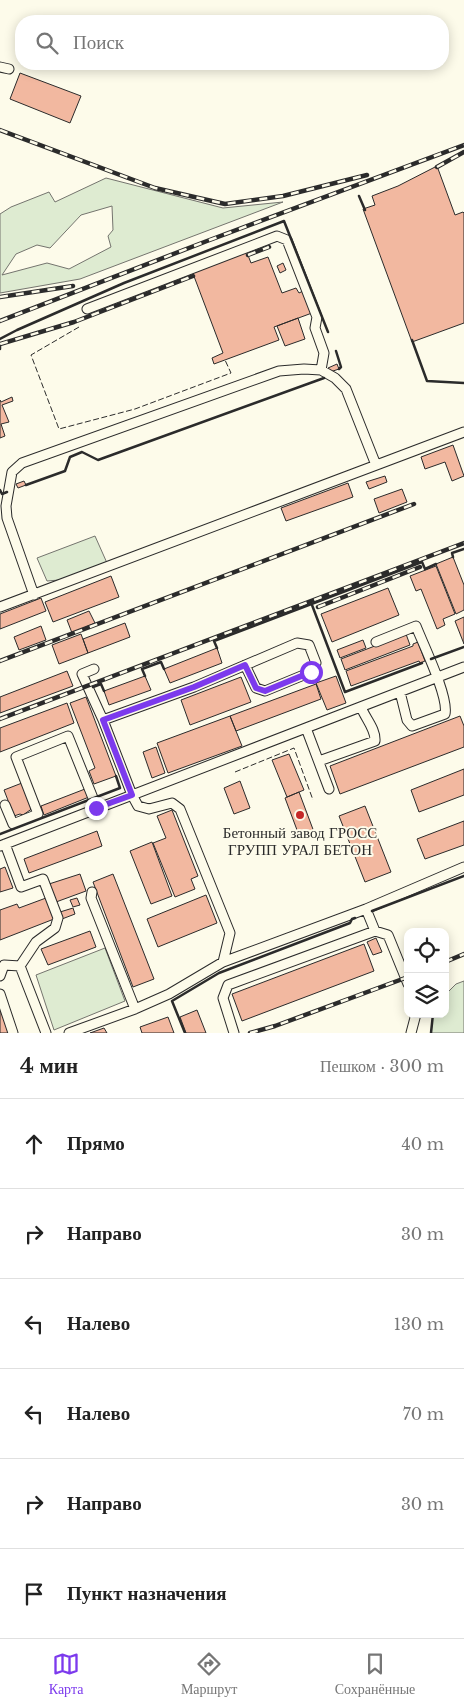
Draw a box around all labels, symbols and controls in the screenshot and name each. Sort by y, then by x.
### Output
search box [15,15,449,70]
icon: search [33,29,61,57]
text: Поиск [73,31,124,54]
route start [300,661,323,684]
route end [85,797,108,820]
marker: Бетонный завод ГРОСС ГРУПП УРАЛ БЕТОН [294,809,306,821]
place label: Бетонный завод ГРОСС ГРУПП УРАЛ БЕТОН [223,823,377,859]
map controls [404,928,449,1018]
button: locate [404,928,449,973]
button: layers [404,973,449,1018]
text: 4 мин [20,1053,78,1079]
text: Пешком · 300 m [320,1056,444,1076]
icon: ahead [20,1130,48,1158]
text: Прямо [67,1132,125,1155]
text: 40 m [401,1134,444,1154]
icon: right [20,1220,48,1248]
text: Направо [67,1222,142,1245]
text: 30 m [401,1224,444,1244]
icon: left [20,1310,48,1338]
text: Налево [67,1312,130,1335]
text: 130 m [394,1314,444,1334]
icon: left [20,1400,48,1428]
text: Налево [67,1402,130,1425]
text: 70 m [403,1404,444,1424]
icon: right [20,1490,48,1518]
text: Направо [67,1492,142,1515]
text: 30 m [401,1494,444,1514]
icon: arrive [20,1580,48,1608]
text: Пункт назначения [67,1582,227,1605]
tab: Карта [49,1650,83,1698]
tab: Маршрут [181,1650,237,1698]
tab: Сохранённые [335,1650,415,1698]

